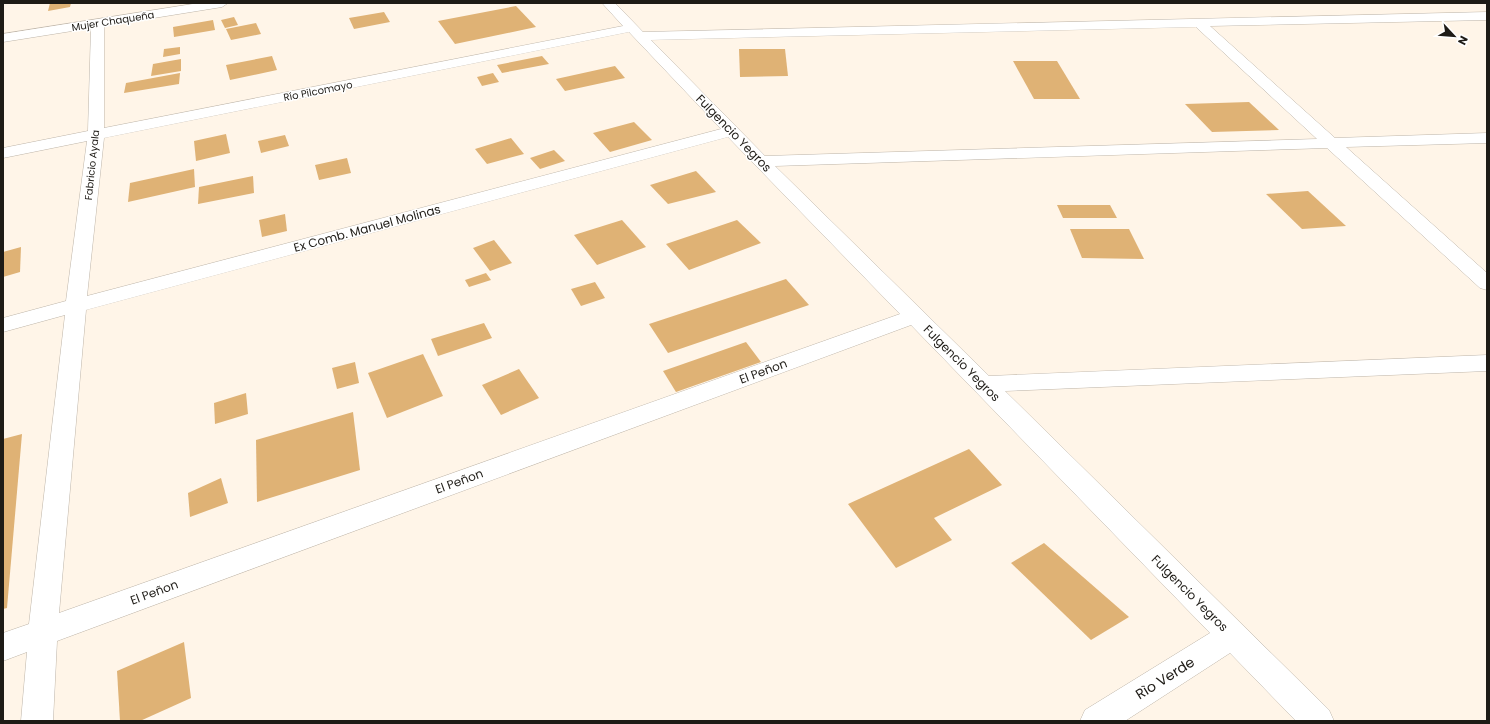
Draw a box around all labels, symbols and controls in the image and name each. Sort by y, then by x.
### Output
street label: Mujer Chaqueña [71,7,155,35]
north arrow [1434,16,1474,56]
text: N [1454,33,1472,48]
street label: Río Pilcomayo [282,77,354,105]
street label: Fulgencio Yegros [692,90,776,176]
street label: Fabricio Ayala [81,129,103,201]
street label: Ex Comb. Manuel Molinas [292,200,442,256]
street label: Fulgencio Yegros [920,321,1004,405]
street label: El Peñon [737,355,789,387]
street label: El Peñon [433,465,485,497]
street label: Fulgencio Yegros [1148,551,1232,635]
street label: El Peñon [128,576,180,608]
street label: Rìo Verde [1132,652,1199,704]

